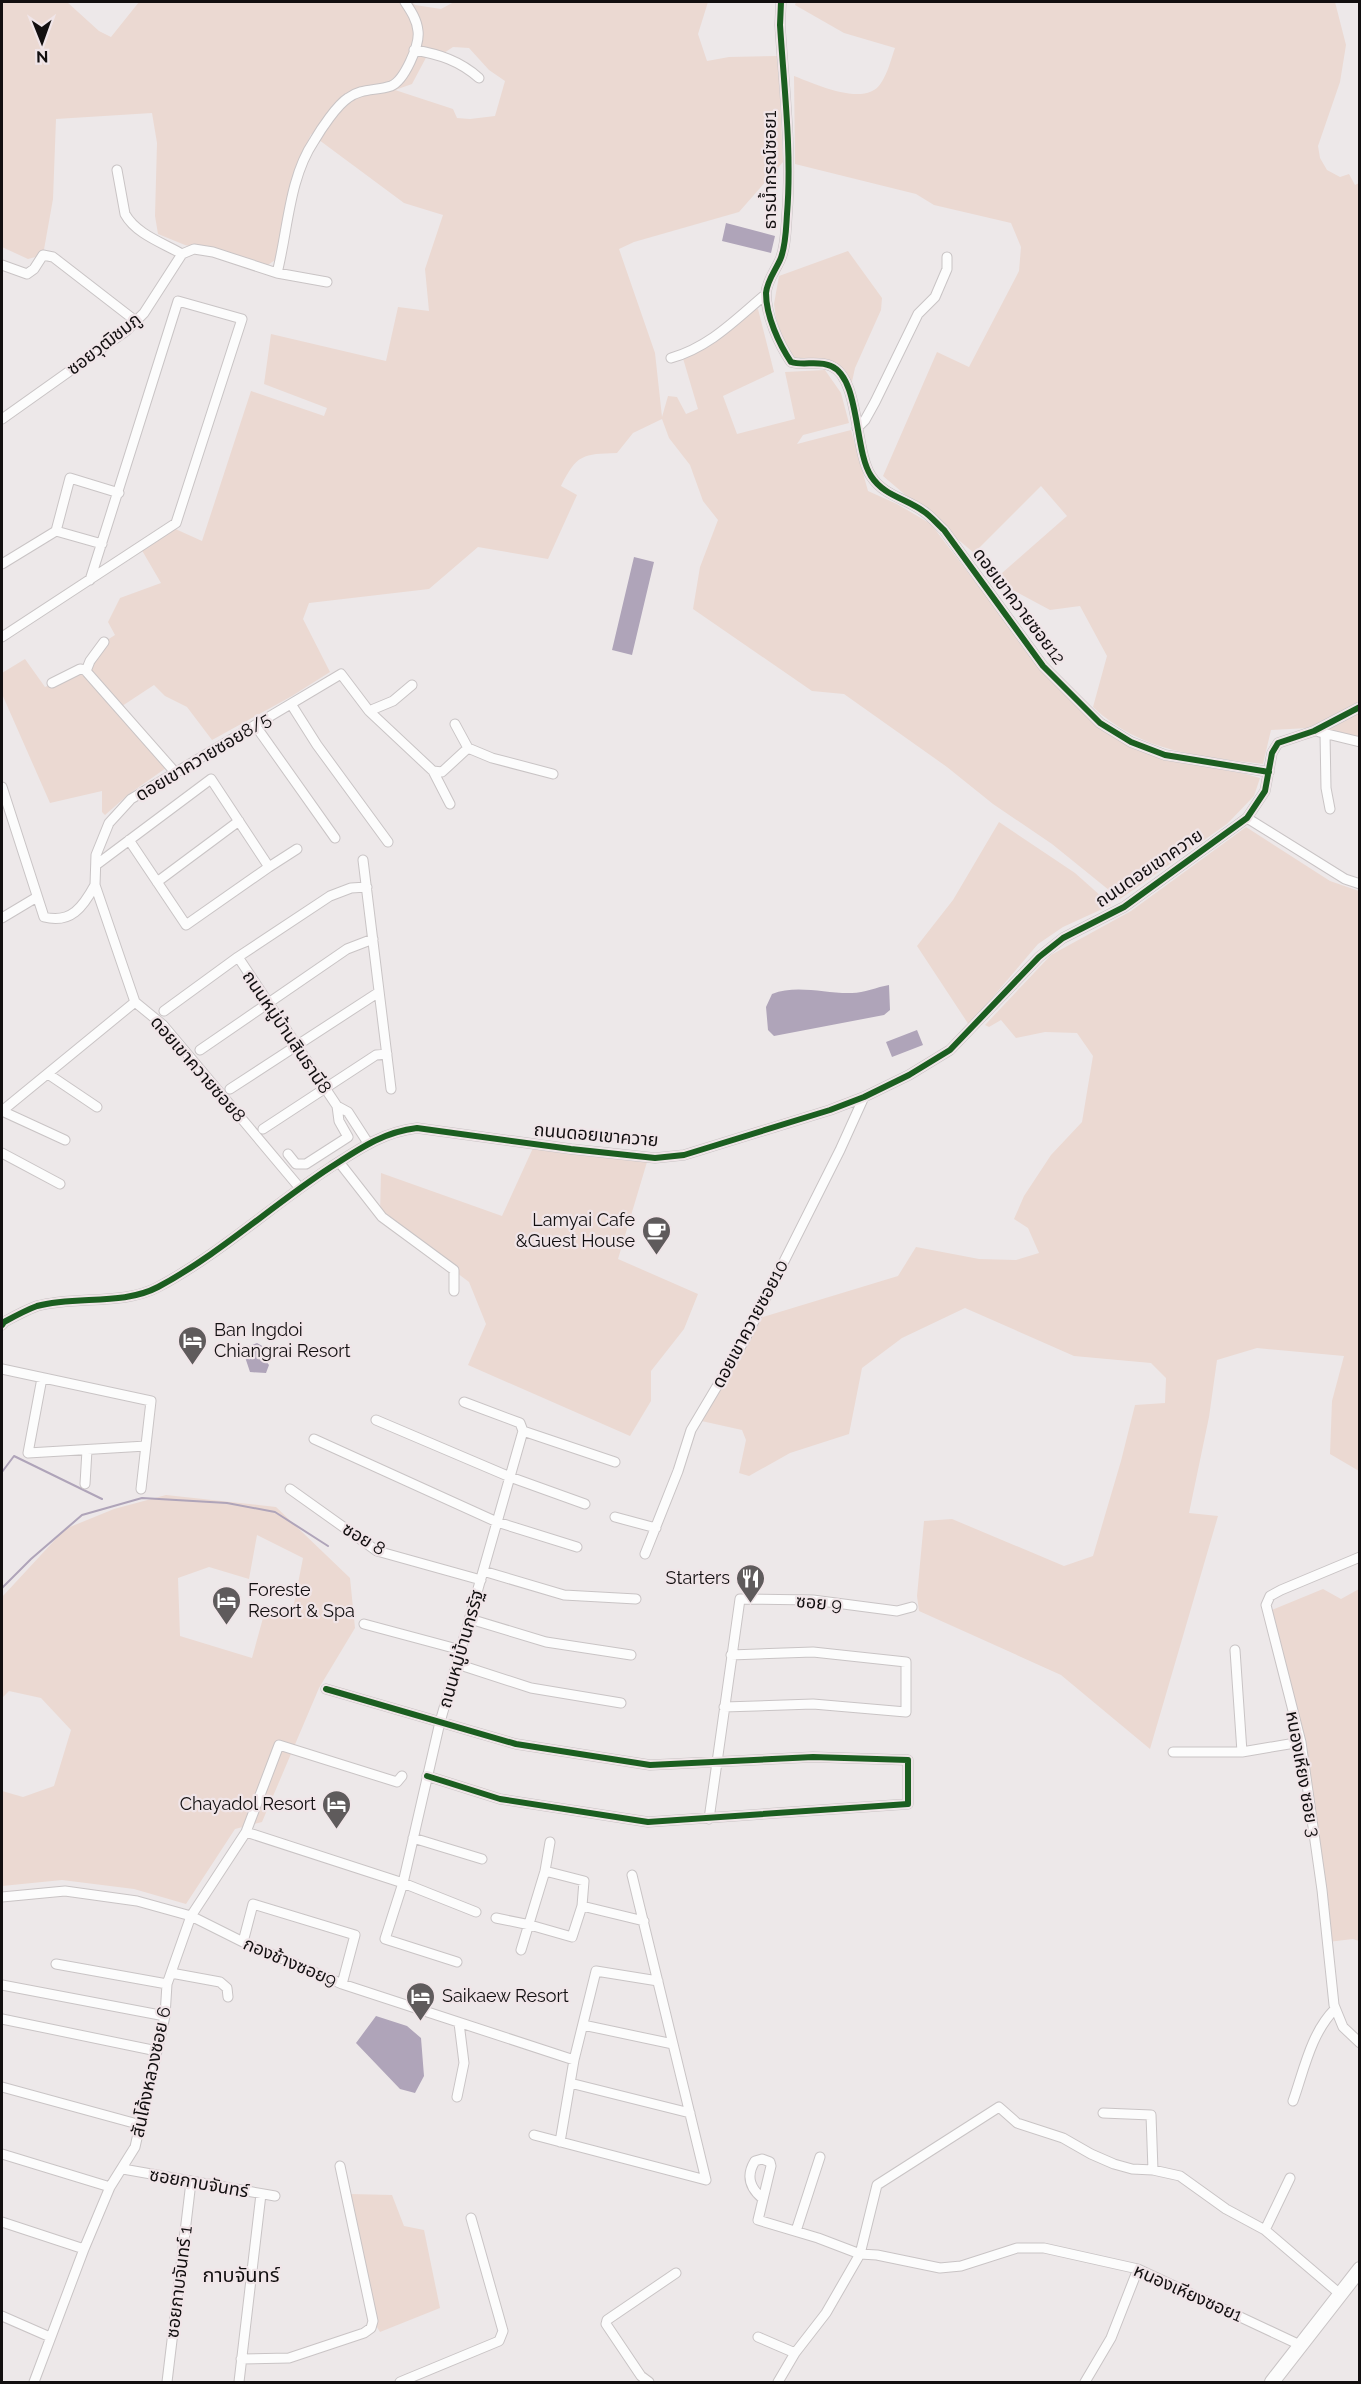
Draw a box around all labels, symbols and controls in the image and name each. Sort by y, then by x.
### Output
north arrow [12,12,72,72]
text: N [36,47,49,66]
street label: ธารน้ำกรณ์ซอย1 [757,110,780,229]
street label: ซอยวุฒิชมภู [63,308,146,381]
street label: ดอยเขาควายซอย12 [969,543,1070,668]
street label: ดอยเขาควายซอย8/5 [131,708,274,805]
street label: ถนนดอยเขาควาย [1091,824,1206,911]
street label: ถนนหมู่บ้านสินธานี8 [237,966,336,1098]
street label: ดอยเขาควายซอย8 [147,1011,250,1126]
street label: ถนนดอยเขาควาย [533,1119,659,1150]
place label: Lamyai Cafe &Guest House [516,1209,635,1251]
cafe icon: Lamyai Cafe &Guest House [640,1214,672,1256]
street label: ดอยเขาควายซอย10 [707,1256,792,1391]
place label: Ban Ingdoi Chiangrai Resort [214,1319,351,1361]
hotel icon: Ban Ingdoi Chiangrai Resort [177,1324,209,1366]
street label: ซอย 8 [339,1518,390,1559]
restaurant icon: Starters [735,1562,767,1604]
place label: Starters [666,1567,730,1588]
place label: Foreste Resort & Spa [248,1579,355,1621]
hotel icon: Foreste Resort & Spa [211,1584,243,1626]
street label: ถนนหมู่บ้านกรรัฐ [434,1587,489,1711]
street label: ซอย 9 [795,1590,843,1615]
street label: หนองเหียง ซอย 3 [1282,1709,1325,1839]
hotel icon: Chayadol Resort [321,1788,353,1830]
place label: Chayadol Resort [180,1793,316,1814]
street label: กองช้างซอย9 [240,1932,340,1991]
hotel icon: Saikaew Resort [405,1980,437,2022]
place label: Saikaew Resort [442,1985,569,2006]
street label: สันโค้งหลวงซอย 6 [126,2004,175,2139]
street label: ซอยกาบจันทร์ [148,2163,251,2202]
street label: ซอยกาบจันทร์ 1 [161,2224,196,2339]
street label: หนองเหียงซอย1 [1131,2259,1246,2326]
district label: กาบจันทร์ [202,2263,280,2287]

